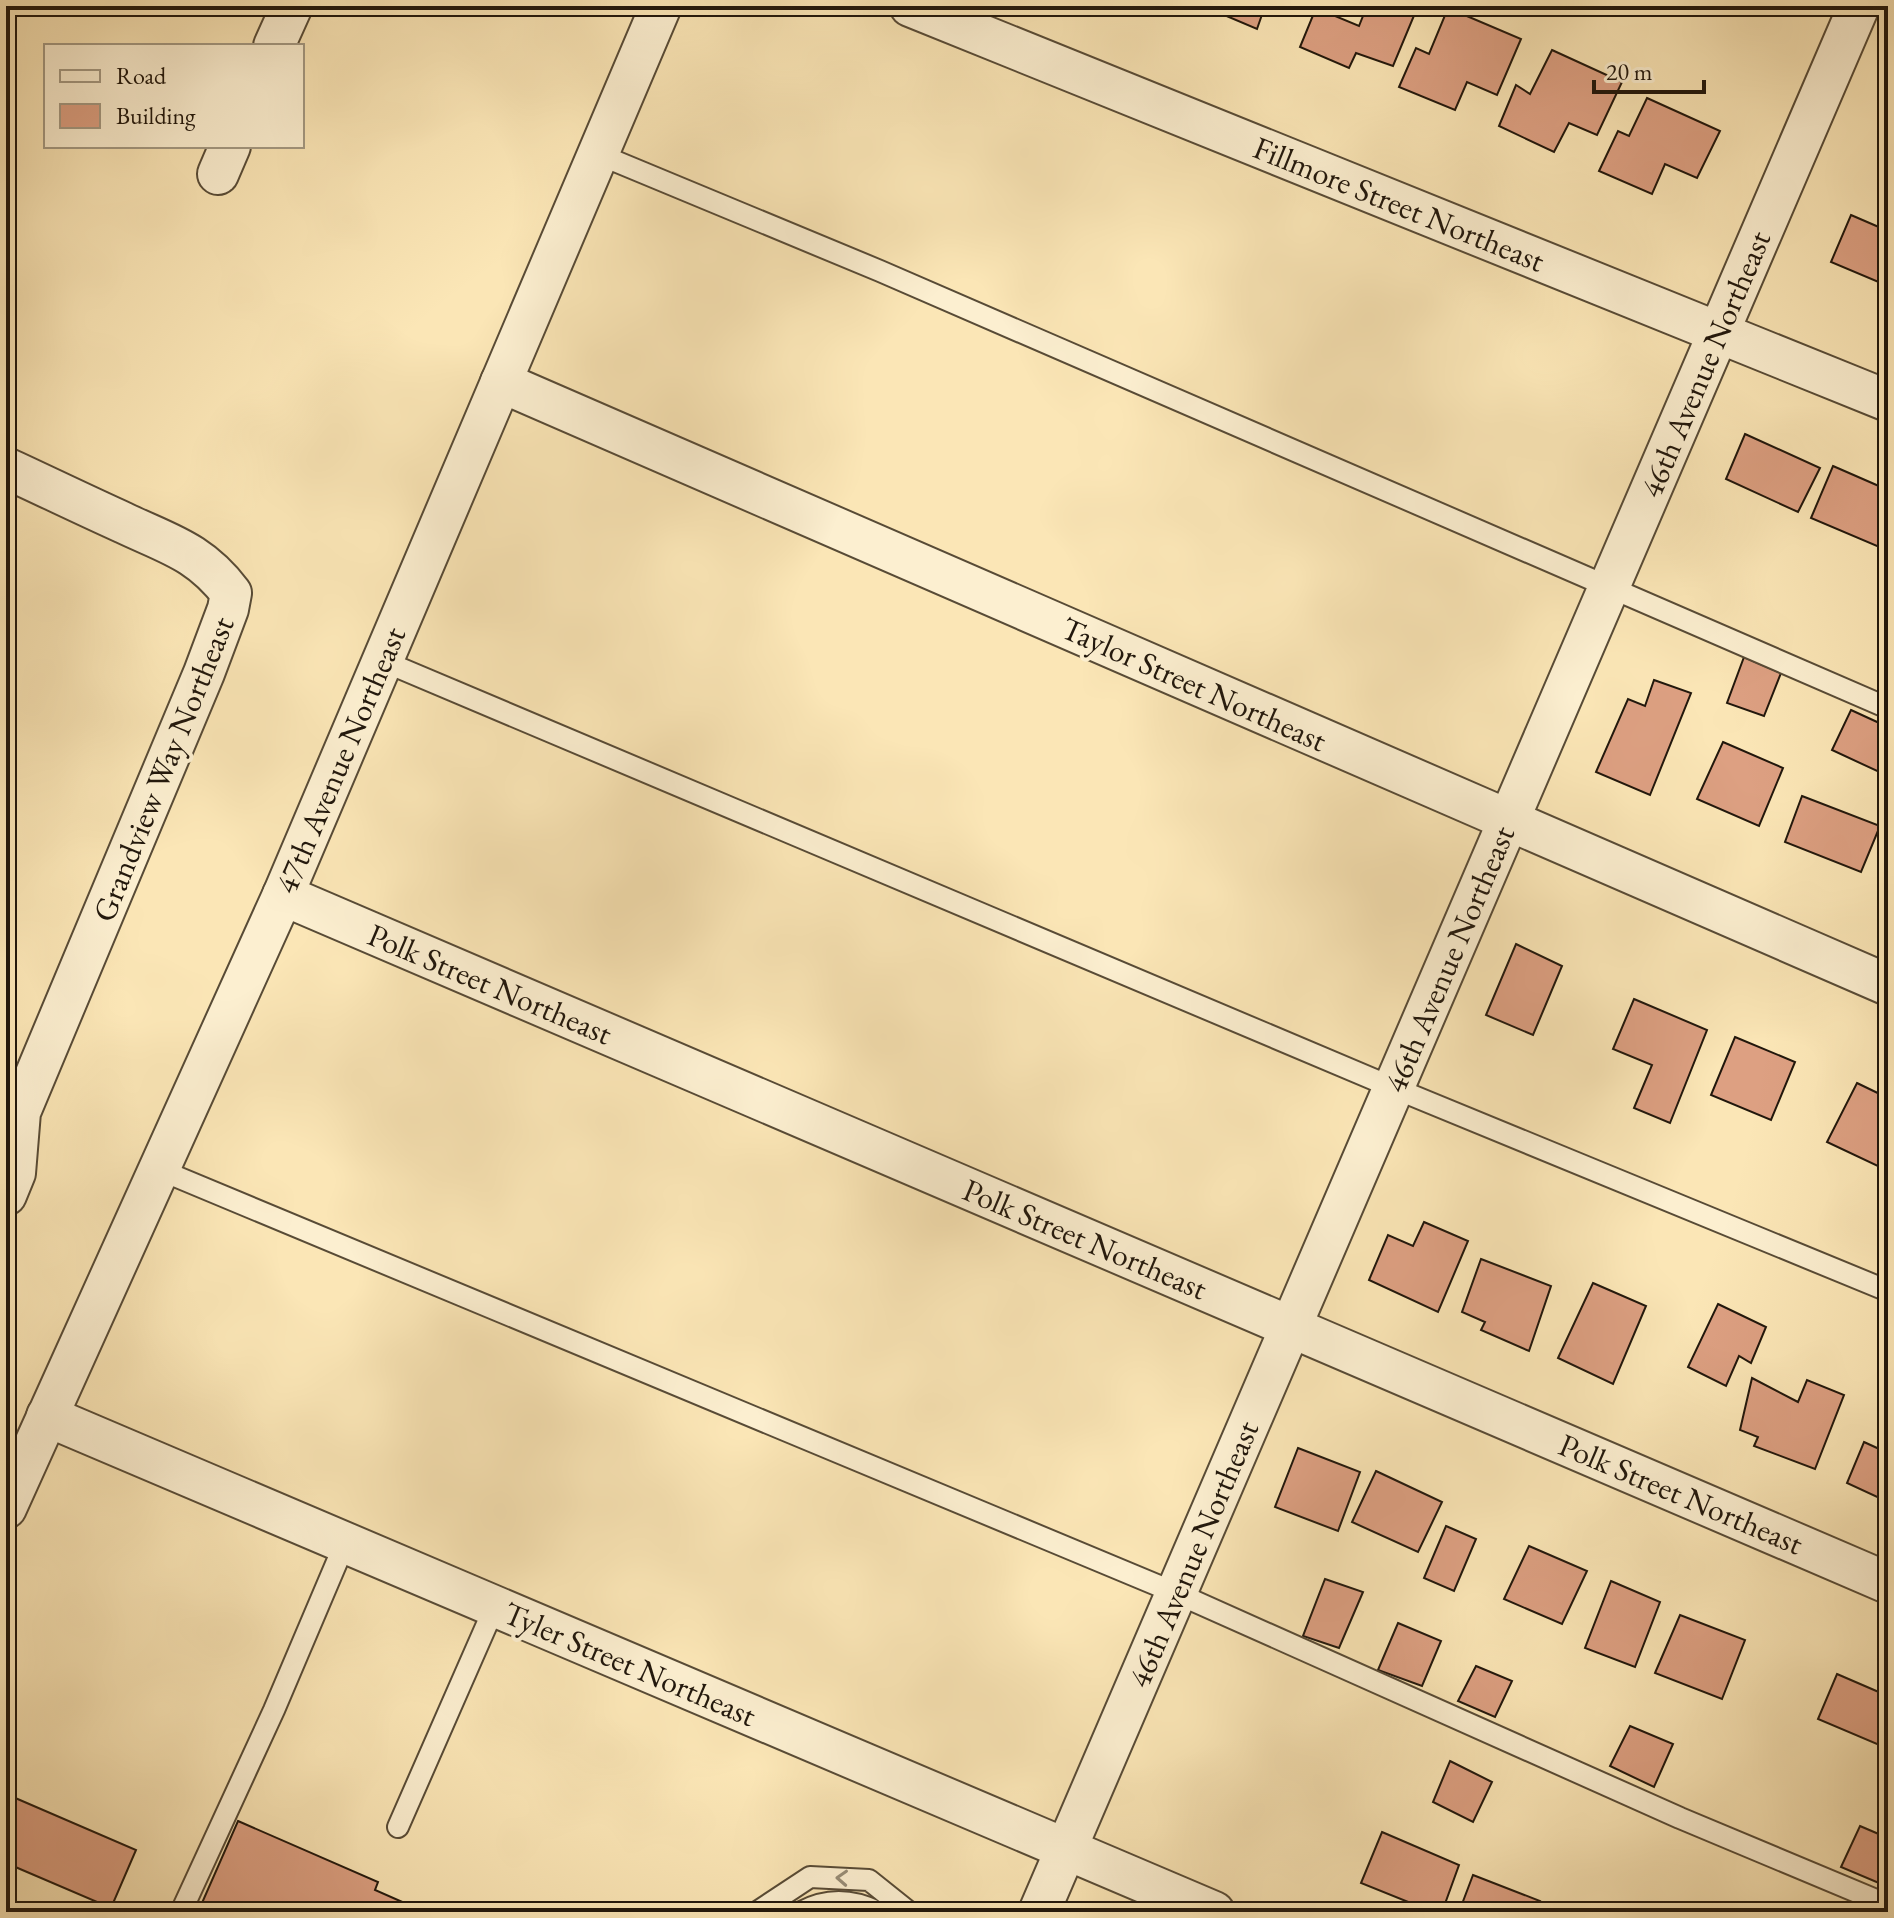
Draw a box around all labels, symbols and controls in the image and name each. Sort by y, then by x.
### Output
legend [44,44,304,148]
scale bar [1594,44,1704,94]
text: 20 m [1606,56,1653,87]
text: Road [116,60,167,91]
text: Building [116,100,196,131]
street label: Fillmore Street Northeast [1247,126,1551,282]
street label: 46th Avenue Northeast [1630,224,1780,504]
street label: Taylor Street Northeast [1055,607,1333,761]
street label: Grandview Way Northeast [83,610,243,928]
street label: 47th Avenue Northeast [265,620,415,900]
street label: 46th Avenue Northeast [1374,819,1524,1099]
street label: Polk Street Northeast [362,914,618,1054]
street label: Polk Street Northeast [957,1169,1213,1309]
street label: 46th Avenue Northeast [1118,1414,1268,1694]
street label: Polk Street Northeast [1553,1424,1809,1564]
street label: Tyler Street Northeast [497,1592,763,1736]
one-way arrow [835,1870,848,1887]

